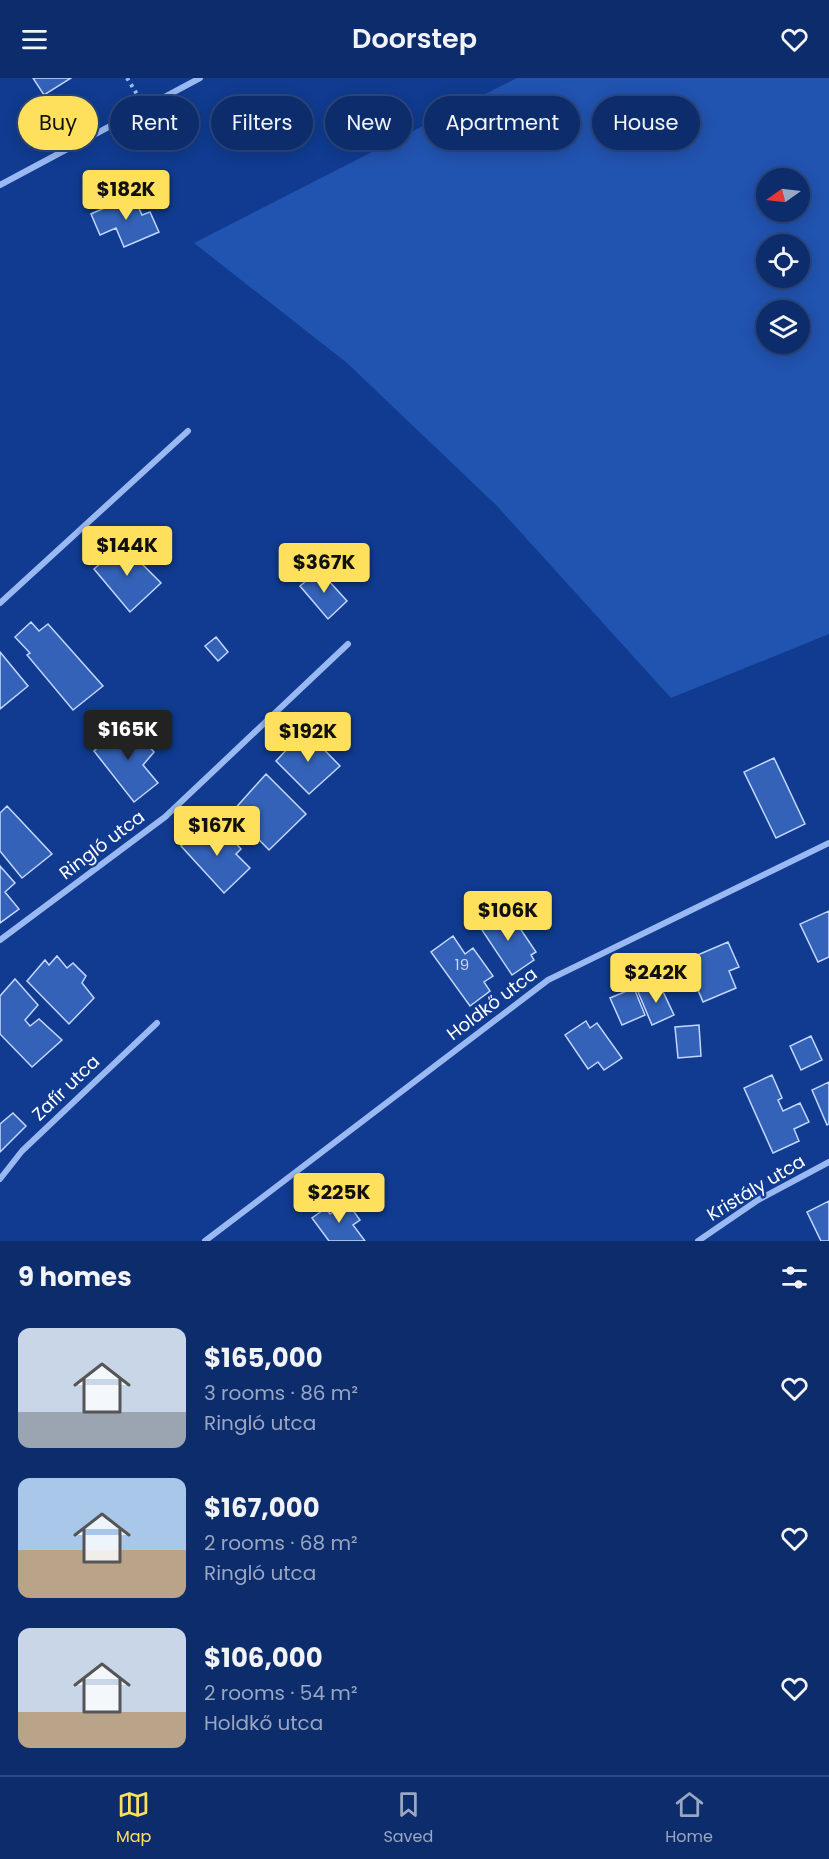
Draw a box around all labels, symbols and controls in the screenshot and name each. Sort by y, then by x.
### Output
text: Doorstep [352,20,477,57]
icon: menu [18,23,51,56]
icon: heart [778,23,811,56]
chip: Buy [18,96,98,150]
chip: Rent [110,96,199,150]
chip: Filters [211,96,313,150]
chip: New [325,96,412,150]
chip: Apartment [424,96,580,150]
chip: House [592,96,700,150]
north arrow [756,168,810,222]
map controls [756,168,810,354]
pin: $182K [84,170,168,221]
text: $182K [97,175,156,203]
button: locate [756,234,810,288]
button: layers [756,300,810,354]
pin: $144K [85,526,169,577]
text: $144K [96,531,158,559]
pin: $367K [282,543,366,594]
text: $367K [293,548,355,576]
pin: $165K [86,710,170,761]
pin: $192K [266,712,350,763]
text: $165K [98,715,158,743]
text: $192K [279,717,337,745]
street label: Ringló utca [54,804,150,885]
pin: $167K [175,806,259,857]
text: $167K [188,811,246,839]
pin: $106K [466,891,550,942]
text: $106K [478,896,538,924]
pin: $242K [614,953,698,1004]
house number: 19 [455,954,469,975]
text: $242K [624,958,688,986]
street label: Holdkő utca [441,961,542,1046]
street label: Zafír utca [26,1049,105,1126]
street label: Kristály utca [702,1148,810,1227]
pin: $225K [297,1173,381,1224]
text: $225K [308,1178,370,1206]
text: 9 homes [18,1259,132,1295]
icon: filters [778,1261,811,1294]
text: $165,000 [204,1340,323,1376]
icon: home [66,1352,138,1424]
icon: heart [778,1372,811,1405]
text: 3 rooms · 86 m² [204,1379,358,1407]
text: Ringló utca [204,1409,316,1437]
text: $167,000 [204,1490,320,1526]
icon: home [66,1502,138,1574]
icon: heart [778,1522,811,1555]
text: 2 rooms · 68 m² [204,1529,358,1557]
text: Ringló utca [204,1559,316,1587]
text: $106,000 [204,1640,323,1676]
icon: home [66,1652,138,1724]
icon: heart [778,1672,811,1705]
text: 2 rooms · 54 m² [204,1679,358,1707]
text: Holdkő utca [204,1709,323,1737]
tab: Map [116,1788,151,1849]
tab: Saved [383,1788,433,1849]
tab: Home [665,1788,713,1849]

